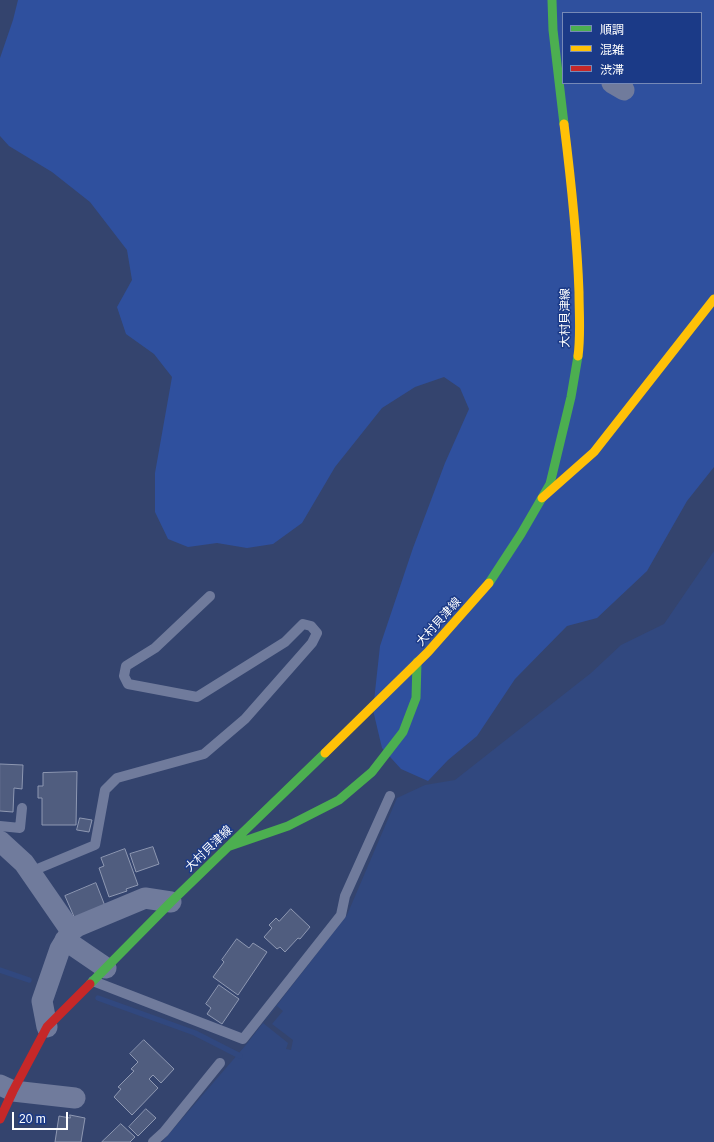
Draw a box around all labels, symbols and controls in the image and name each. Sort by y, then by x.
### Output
legend [562,12,702,84]
text: 順調 [600,23,624,37]
text: 混雑 [600,43,624,57]
text: 渋滞 [600,63,624,77]
street label: 大村貝津線 [559,288,573,348]
street label: 大村貝津線 [414,595,464,649]
street label: 大村貝津線 [182,823,236,875]
scale bar [14,1104,70,1130]
text: 20 m [19,1112,46,1126]

